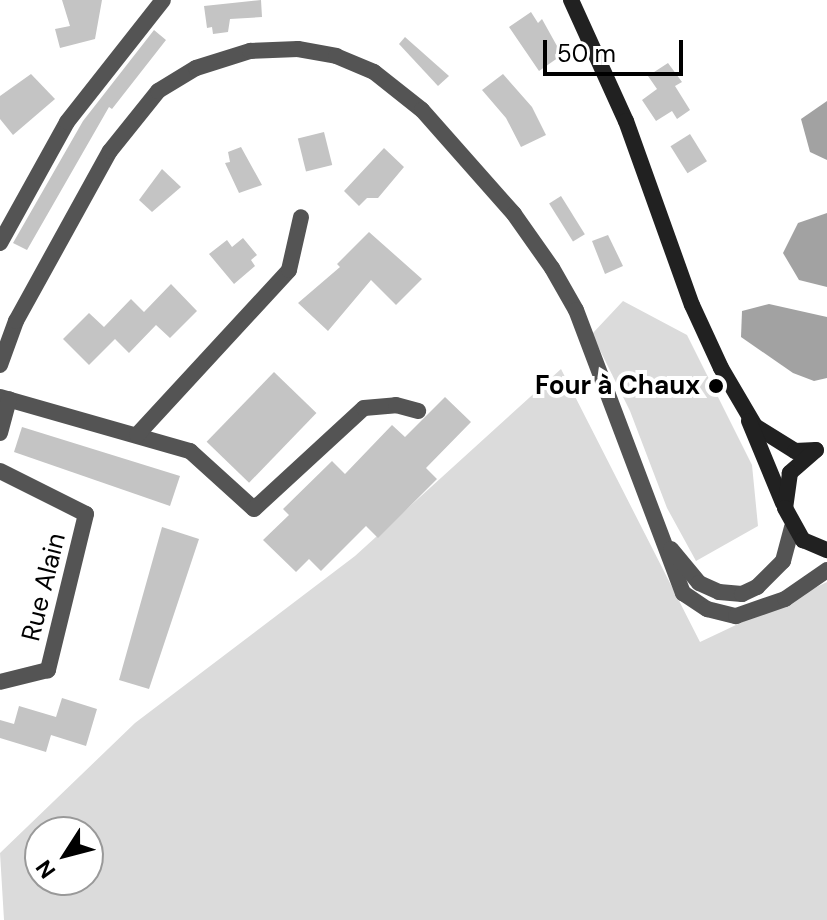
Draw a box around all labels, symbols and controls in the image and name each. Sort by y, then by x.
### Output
scale bar [547,24,687,74]
text: 50 m [557,38,616,69]
place label: Four à Chaux [535,370,700,402]
marker: Four à Chaux [707,377,725,395]
street label: Rue Alain [16,530,72,644]
north arrow [24,816,104,896]
text: N [29,854,62,884]

